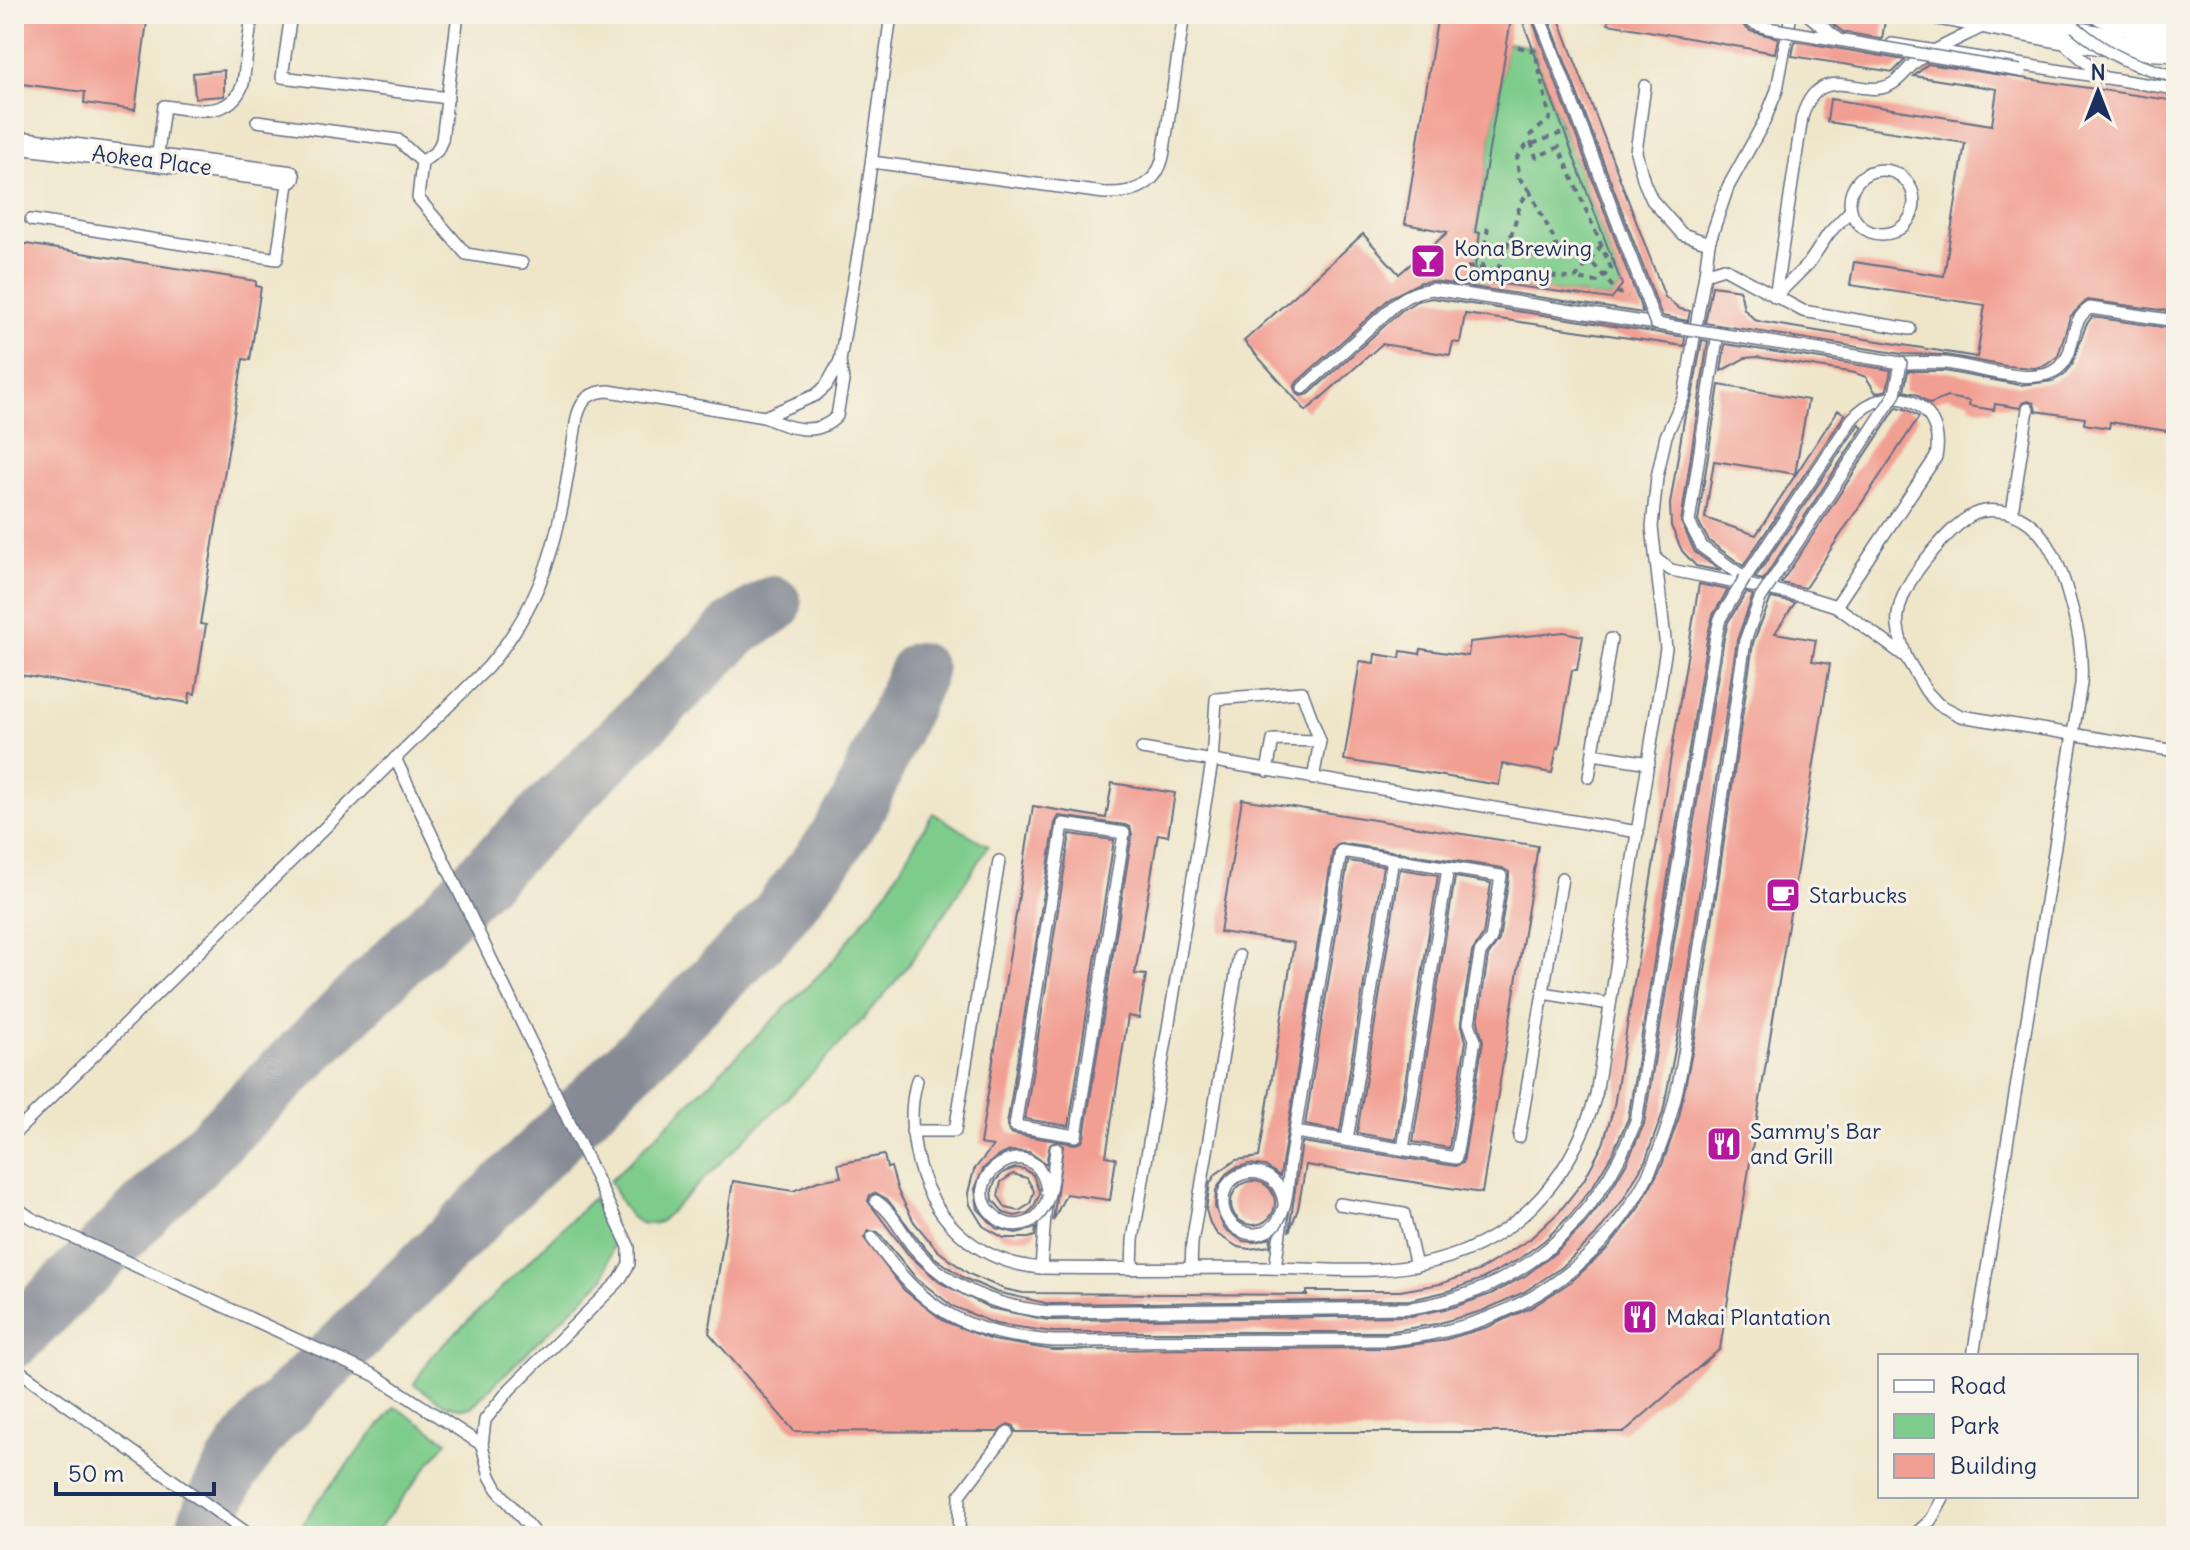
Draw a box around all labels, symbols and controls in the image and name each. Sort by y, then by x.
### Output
north arrow [2058,52,2138,132]
text: N [2090,58,2106,86]
street label: Aokea Place [91,139,213,181]
place label: Kona Brewing Company [1454,234,1592,287]
bar icon: Kona Brewing Company [1409,242,1447,280]
cafe icon: Starbucks [1764,876,1802,914]
place label: Starbucks [1809,881,1907,909]
place label: Sammy's Bar and Grill [1750,1117,1881,1170]
restaurant icon: Sammy's Bar and Grill [1705,1125,1743,1163]
restaurant icon: Makai Plantation [1621,1298,1659,1336]
place label: Makai Plantation [1666,1303,1831,1331]
legend [1878,1354,2138,1498]
text: Road [1950,1370,2006,1400]
text: Park [1950,1410,2000,1440]
scale bar [56,1446,214,1496]
text: Building [1950,1450,2037,1480]
text: 50 m [68,1458,124,1488]

